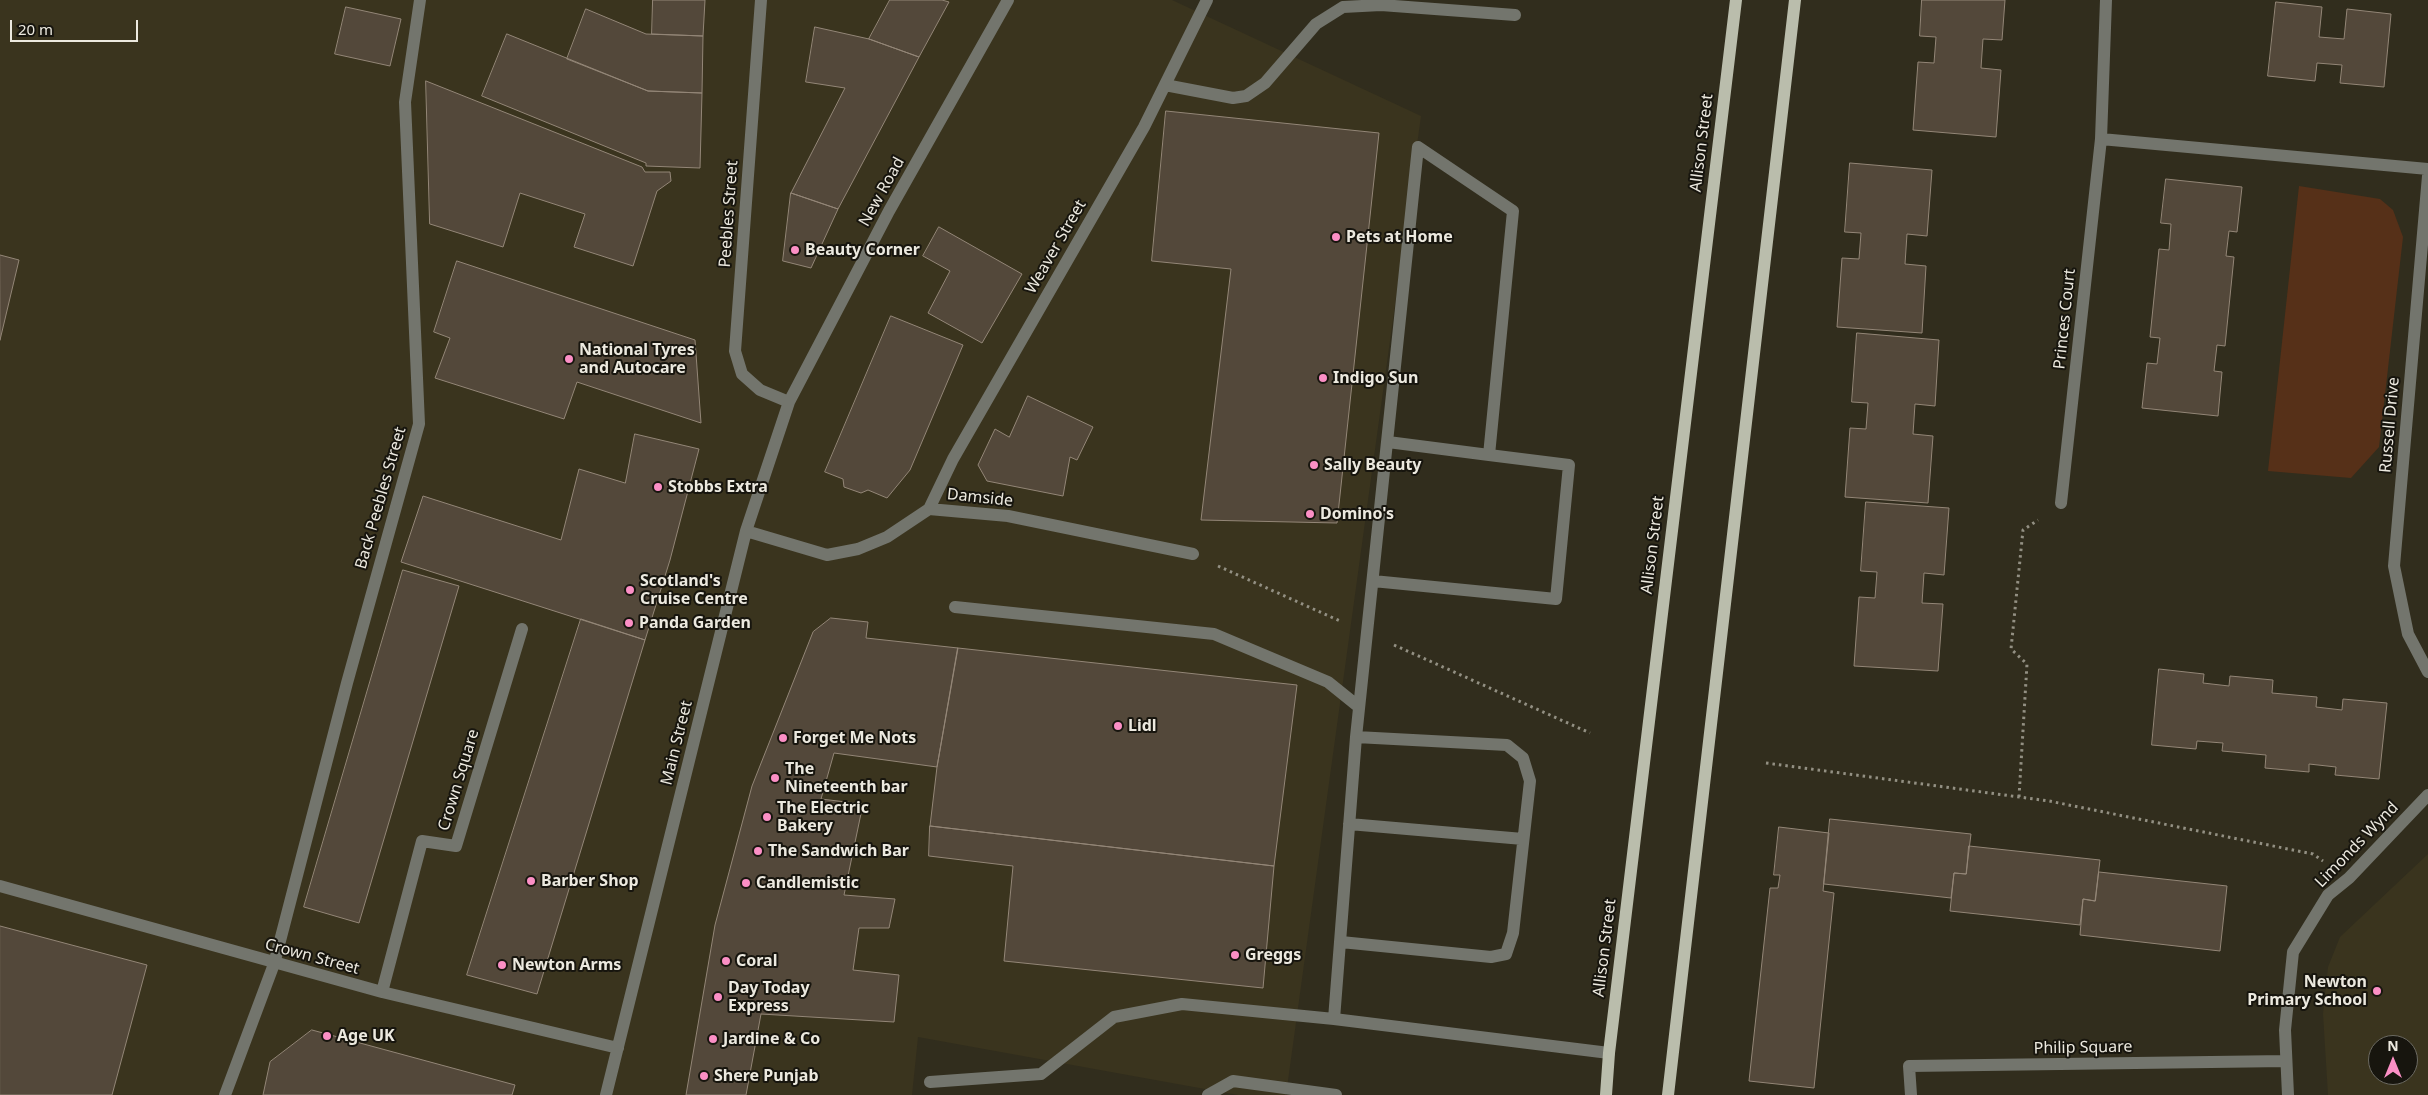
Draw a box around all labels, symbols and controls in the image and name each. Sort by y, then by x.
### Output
scale bar [12,10,140,42]
text: 20 m [18,19,53,39]
street label: Allison Street [1686,93,1718,193]
street label: New Road [855,154,909,230]
street label: Peebles Street [716,160,742,268]
street label: Weaver Street [1021,197,1091,297]
place label: Pets at Home [1346,227,1453,247]
marker: Pets at Home [1330,231,1342,243]
place label: Beauty Corner [805,240,920,260]
marker: Beauty Corner [789,244,801,256]
street label: Princes Court [2050,268,2080,370]
place label: National Tyres and Autocare [579,340,695,378]
marker: National Tyres and Autocare [563,353,575,365]
place label: Indigo Sun [1333,368,1418,388]
marker: Indigo Sun [1317,372,1329,384]
street label: Russell Drive [2376,376,2404,474]
street label: Back Peebles Street [352,425,410,571]
place label: Sally Beauty [1324,455,1421,475]
marker: Sally Beauty [1308,459,1320,471]
place label: Stobbs Extra [668,477,768,497]
marker: Stobbs Extra [652,481,664,493]
street label: Damside [946,485,1014,511]
street label: Allison Street [1637,495,1669,595]
place label: Domino's [1320,504,1394,524]
marker: Domino's [1304,508,1316,520]
place label: Scotland's Cruise Centre [640,571,748,609]
marker: Scotland's Cruise Centre [624,584,636,596]
place label: Panda Garden [639,613,751,633]
marker: Panda Garden [623,617,635,629]
street label: Main Street [657,699,697,787]
place label: Lidl [1128,716,1157,736]
marker: Lidl [1112,720,1124,732]
street label: Crown Square [434,727,484,833]
place label: Forget Me Nots [793,728,916,748]
marker: Forget Me Nots [777,732,789,744]
place label: The Nineteenth bar [785,759,908,797]
marker: The Nineteenth bar [769,772,781,784]
place label: The Electric Bakery [777,798,869,836]
street label: Limonds Wynd [2311,798,2403,892]
marker: The Electric Bakery [761,811,773,823]
place label: The Sandwich Bar [768,841,909,861]
marker: The Sandwich Bar [752,845,764,857]
place label: Barber Shop [541,871,639,891]
place label: Candlemistic [756,873,859,893]
marker: Barber Shop [525,875,537,887]
marker: Candlemistic [740,877,752,889]
street label: Allison Street [1589,898,1621,998]
street label: Crown Street [263,935,361,979]
place label: Greggs [1245,945,1301,965]
marker: Greggs [1229,949,1241,961]
place label: Coral [736,951,777,971]
place label: Newton Arms [512,955,621,975]
marker: Coral [720,955,732,967]
marker: Newton Arms [496,959,508,971]
place label: Newton Primary School [2247,972,2367,1010]
place label: Day Today Express [728,978,810,1016]
marker: Newton Primary School [2371,985,2383,997]
marker: Day Today Express [712,991,724,1003]
place label: Age UK [337,1026,395,1046]
place label: Jardine & Co [723,1029,820,1049]
marker: Age UK [321,1030,333,1042]
marker: Jardine & Co [707,1033,719,1045]
north arrow [2368,1035,2418,1085]
text: N [2387,1036,2399,1055]
street label: Philip Square [2033,1038,2133,1058]
place label: Shere Punjab [714,1066,819,1086]
marker: Shere Punjab [698,1070,710,1082]

